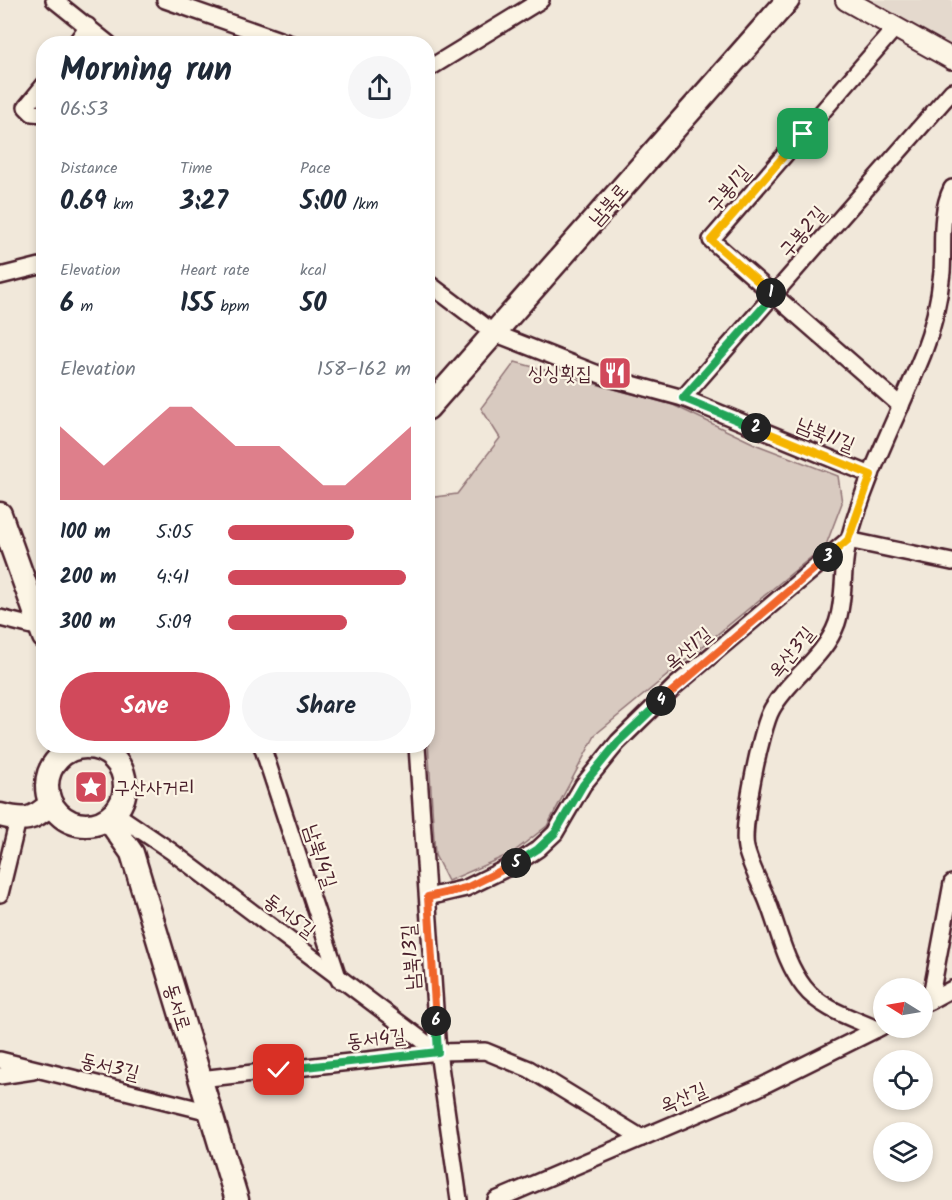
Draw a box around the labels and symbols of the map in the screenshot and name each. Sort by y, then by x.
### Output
pin [777,108,828,159]
street label: 구봉1길 [700,158,759,220]
street label: 남북로 [582,177,637,234]
street label: 구봉2길 [772,199,835,265]
pin: 1 [756,278,786,308]
restaurant icon: 싱싱횟집 [597,355,633,391]
place label: 싱싱횟집 [528,359,592,391]
street label: 남북11길 [791,410,859,462]
pin: 2 [741,413,771,443]
pin: 3 [813,542,843,572]
street label: 옥산1길 [658,620,720,679]
street label: 옥산3길 [761,620,824,687]
pin: 4 [646,686,676,716]
place icon: 구산사거리 [73,769,109,805]
place label: 구산사거리 [114,773,194,805]
street label: 남북14길 [294,820,344,893]
pin: 5 [501,848,531,878]
street label: 동서5길 [256,886,322,947]
street label: 남북13길 [394,923,430,991]
north arrow [873,978,933,1038]
street label: 동서로 [154,980,198,1035]
pin: 6 [421,1006,451,1036]
street label: 동서4길 [345,1021,407,1059]
pin [253,1044,304,1095]
street label: 동서3길 [77,1045,142,1091]
street label: 옥산길 [655,1075,712,1123]

